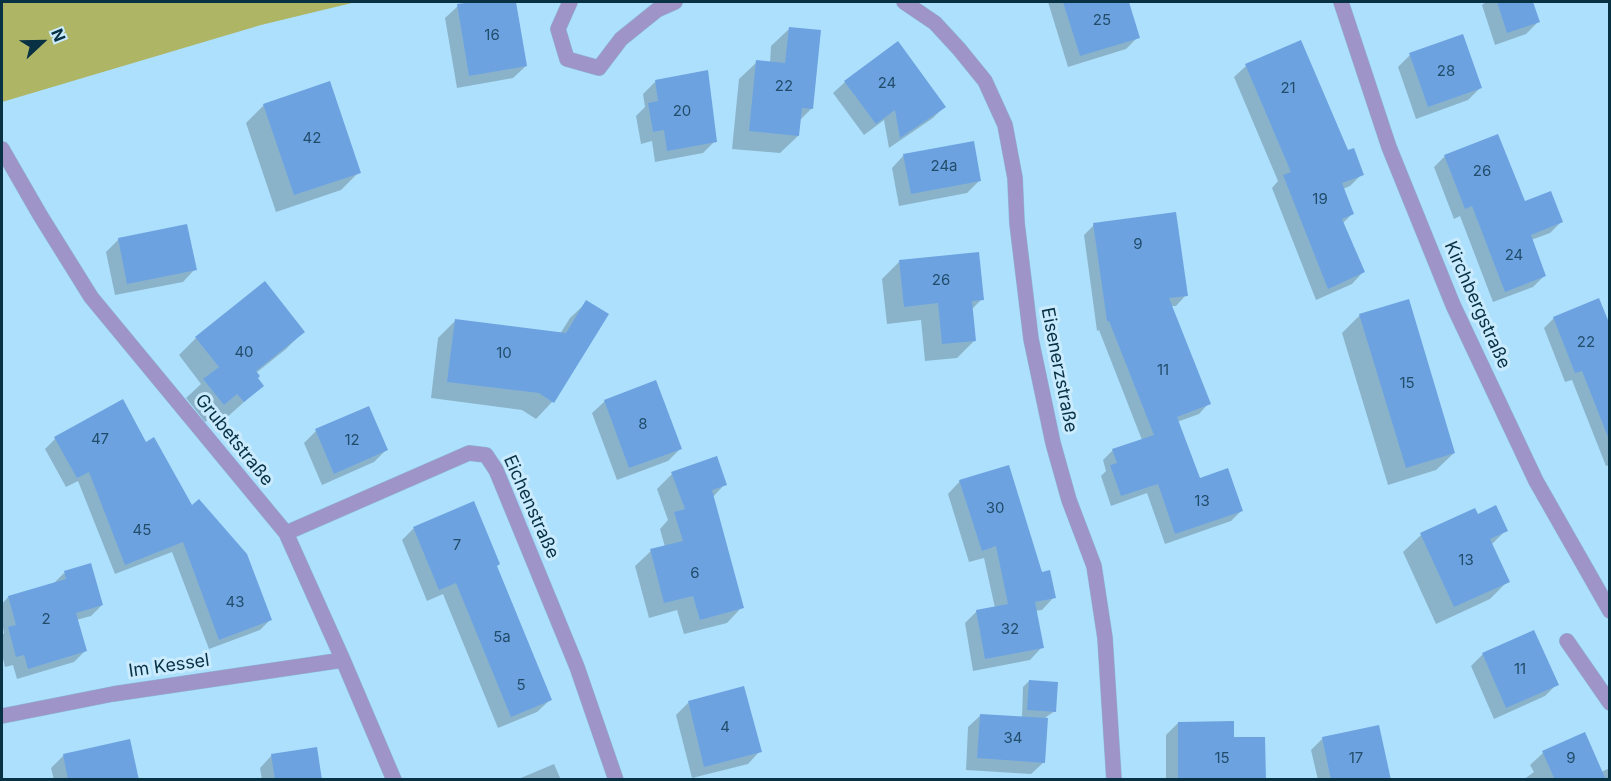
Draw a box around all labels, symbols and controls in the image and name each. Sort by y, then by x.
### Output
house number: 25 [1093,11,1111,29]
north arrow [12,12,72,72]
text: N [47,26,70,45]
house number: 16 [484,26,500,44]
house number: 28 [1437,62,1455,80]
house number: 24 [878,74,896,92]
house number: 22 [775,77,793,95]
house number: 21 [1280,79,1296,97]
house number: 20 [673,102,691,120]
house number: 42 [303,129,321,147]
house number: 24a [930,157,958,175]
house number: 26 [1473,162,1491,180]
house number: 19 [1312,190,1328,208]
house number: 9 [1133,235,1143,253]
street label: Kirchbergstraße [1439,238,1515,372]
house number: 24 [1505,246,1523,264]
house number: 26 [932,271,950,289]
street label: Eisenerzstraße [1036,306,1082,434]
house number: 22 [1577,333,1595,351]
house number: 40 [234,343,254,361]
house number: 10 [496,344,512,362]
house number: 11 [1157,361,1169,379]
house number: 15 [1399,374,1415,392]
street label: Grubetstraße [190,390,278,490]
house number: 8 [638,415,648,433]
house number: 47 [91,430,109,448]
house number: 12 [344,431,360,449]
street label: Eichenstraße [499,452,563,562]
house number: 13 [1194,492,1210,510]
house number: 30 [986,499,1004,517]
house number: 45 [133,521,151,539]
house number: 7 [453,536,461,554]
house number: 13 [1458,551,1474,569]
house number: 6 [690,564,700,582]
house number: 43 [226,593,244,611]
house number: 2 [41,610,51,628]
house number: 32 [1001,620,1019,638]
house number: 5a [493,628,511,646]
street label: Im Kessel [127,650,211,682]
house number: 11 [1514,660,1526,678]
house number: 5 [516,676,526,694]
house number: 4 [720,718,730,736]
house number: 34 [1004,729,1022,747]
house number: 15 [1214,749,1230,767]
house number: 17 [1349,749,1363,767]
house number: 9 [1566,749,1576,767]

